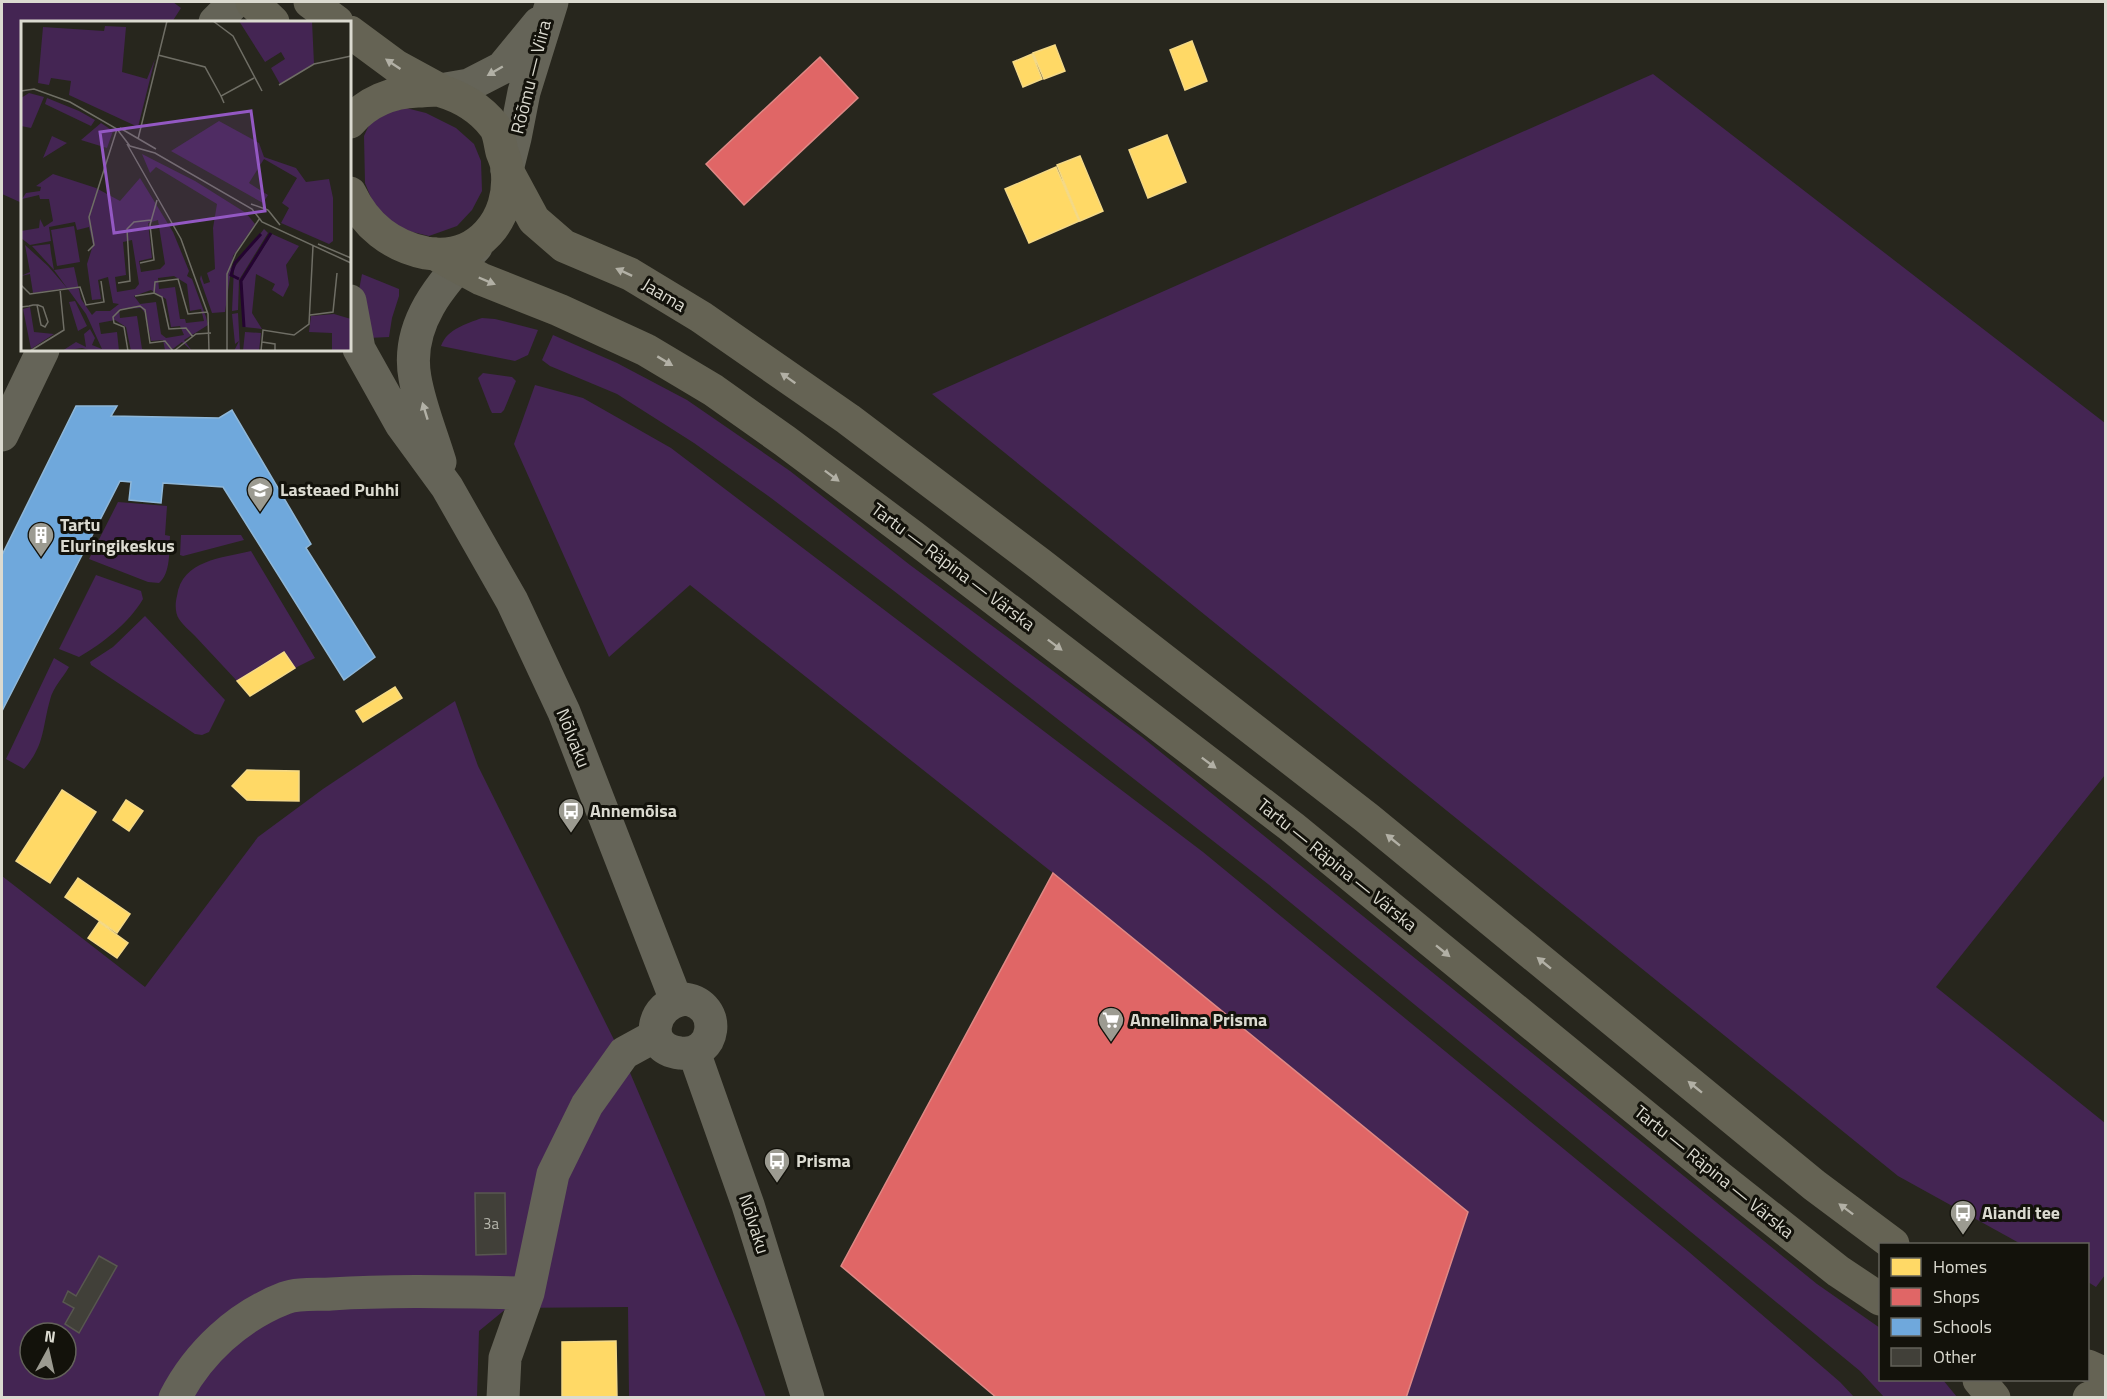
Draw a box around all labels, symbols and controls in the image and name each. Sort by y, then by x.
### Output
street label: Rõõmu — Viira [503,17,558,137]
inset map [21,21,351,351]
one-way arrow [385,59,401,70]
one-way arrow [486,66,503,76]
one-way arrow [616,268,633,277]
street label: Jaama [637,271,691,318]
one-way arrow [479,276,497,286]
one-way arrow [657,356,673,367]
one-way arrow [781,372,796,384]
one-way arrow [420,402,429,420]
one-way arrow [824,470,840,482]
school or university icon: Lasteaed Puhhi [245,475,275,513]
place label: Lasteaed Puhhi [280,476,399,503]
street label: Tartu — Räpina — Värska [866,496,1041,637]
place label: Tartu Eluringikeskus [60,511,175,559]
building icon: Tartu Eluringikeskus [26,520,56,558]
one-way arrow [1047,638,1062,650]
street label: Nõlvaku [549,704,597,771]
one-way arrow [1202,757,1217,769]
street label: Tartu — Räpina — Värska [1252,792,1423,938]
bus stop icon: Annemõisa [556,796,586,834]
place label: Annemõisa [590,797,677,824]
one-way arrow [1385,833,1401,846]
one-way arrow [1435,944,1450,957]
one-way arrow [1536,957,1552,970]
supermarket icon: Annelinna Prisma [1096,1005,1126,1043]
place label: Annelinna Prisma [1130,1006,1267,1033]
one-way arrow [1687,1081,1702,1094]
street label: Tartu — Räpina — Värska [1629,1099,1800,1245]
bus stop icon: Prisma [762,1146,792,1184]
place label: Prisma [796,1147,851,1174]
street label: Nõlvaku [732,1190,777,1257]
bus stop icon: Aiandi tee [1948,1198,1978,1236]
place label: Aiandi tee [1982,1199,2060,1226]
one-way arrow [1839,1204,1854,1216]
house number: 3a [483,1212,499,1235]
legend [1879,1243,2089,1381]
text: Homes [1933,1253,1987,1280]
text: Shops [1933,1283,1980,1310]
text: Schools [1933,1313,1992,1340]
north arrow [18,1321,78,1381]
text: N [43,1323,57,1349]
text: Other [1933,1343,1976,1370]

